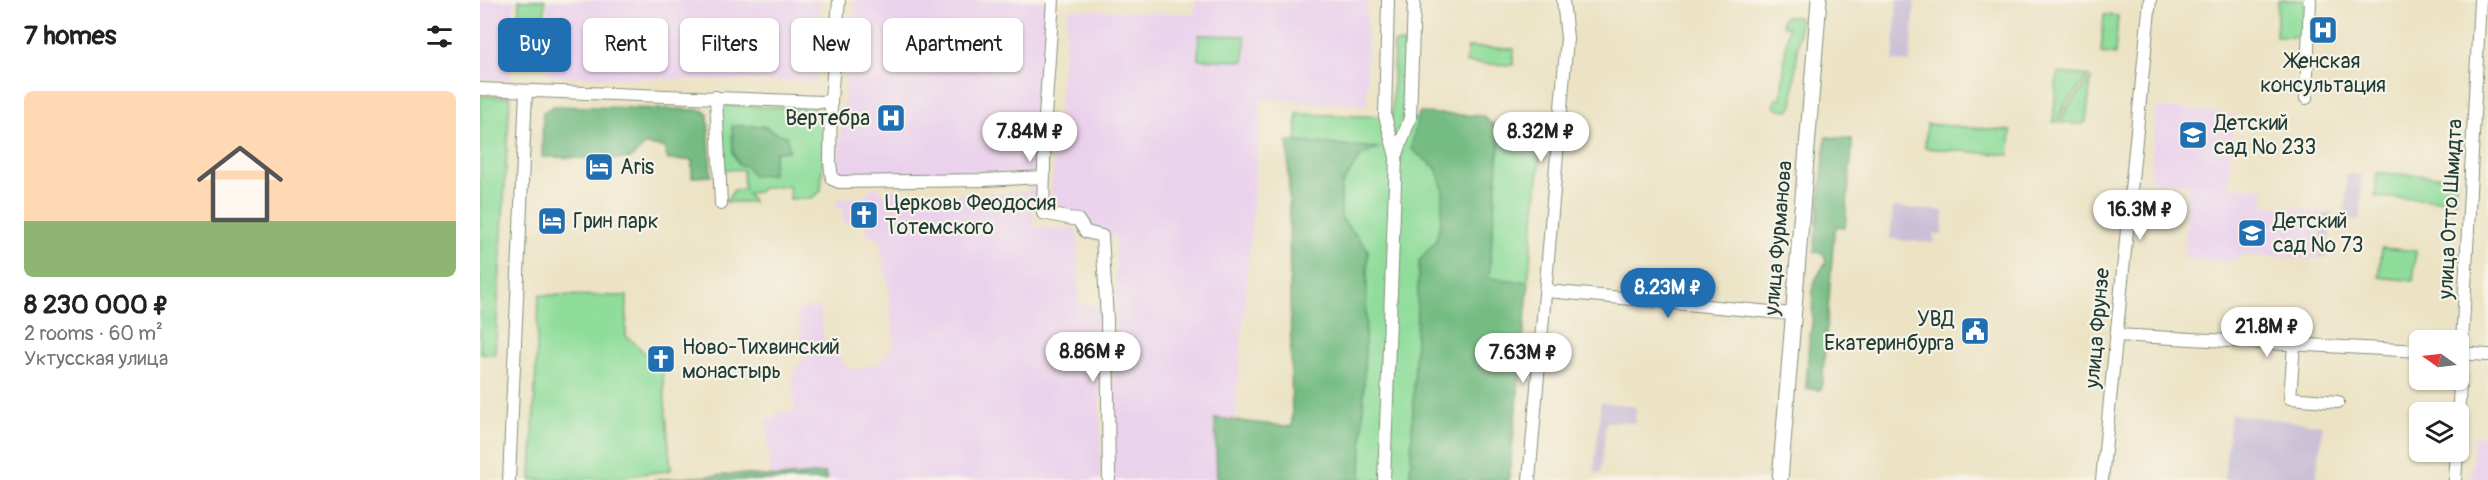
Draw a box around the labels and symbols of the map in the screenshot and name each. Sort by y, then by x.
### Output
hospital icon: Женская консультация [2307,14,2339,46]
place label: Женская консультация [2260,48,2386,99]
hospital icon: Вертебра [875,102,907,134]
place label: Вертебра [785,105,870,132]
place label: Детский сад № 233 [2213,110,2316,161]
pin: 7.84M ₽ [975,112,1085,163]
pin: 8.32M ₽ [1486,112,1596,163]
street label: улица Отто Шмидта [2432,118,2469,301]
school or university icon: Детский сад № 233 [2177,119,2209,151]
hotel icon: Aris [583,151,615,183]
place label: Aris [620,154,655,181]
street label: улица Фурманова [1758,160,1799,318]
place label: Церковь Феодосия Тотемского [885,190,1056,241]
pin: 16.3M ₽ [2085,190,2195,241]
church icon: Церковь Феодосия Тотемского [848,199,880,231]
hotel icon: Грин парк [536,205,568,237]
place label: Грин парк [573,208,659,235]
place label: Детский сад № 73 [2272,208,2363,259]
school or university icon: Детский сад № 73 [2236,217,2268,249]
street label: улица Фрунзе [2079,266,2116,390]
pin: 8.23M ₽ [1613,268,1723,319]
place label: УВД Екатеринбурга [1824,306,1954,357]
pin: 21.8M ₽ [2212,307,2322,358]
public building icon: УВД Екатеринбурга [1959,315,1991,347]
north arrow [2409,330,2469,390]
pin: 8.86M ₽ [1038,332,1148,383]
pin: 7.63M ₽ [1468,333,1578,384]
place label: Ново-Тихвинский монастырь [682,334,840,385]
church icon: Ново-Тихвинский монастырь [645,343,677,375]

